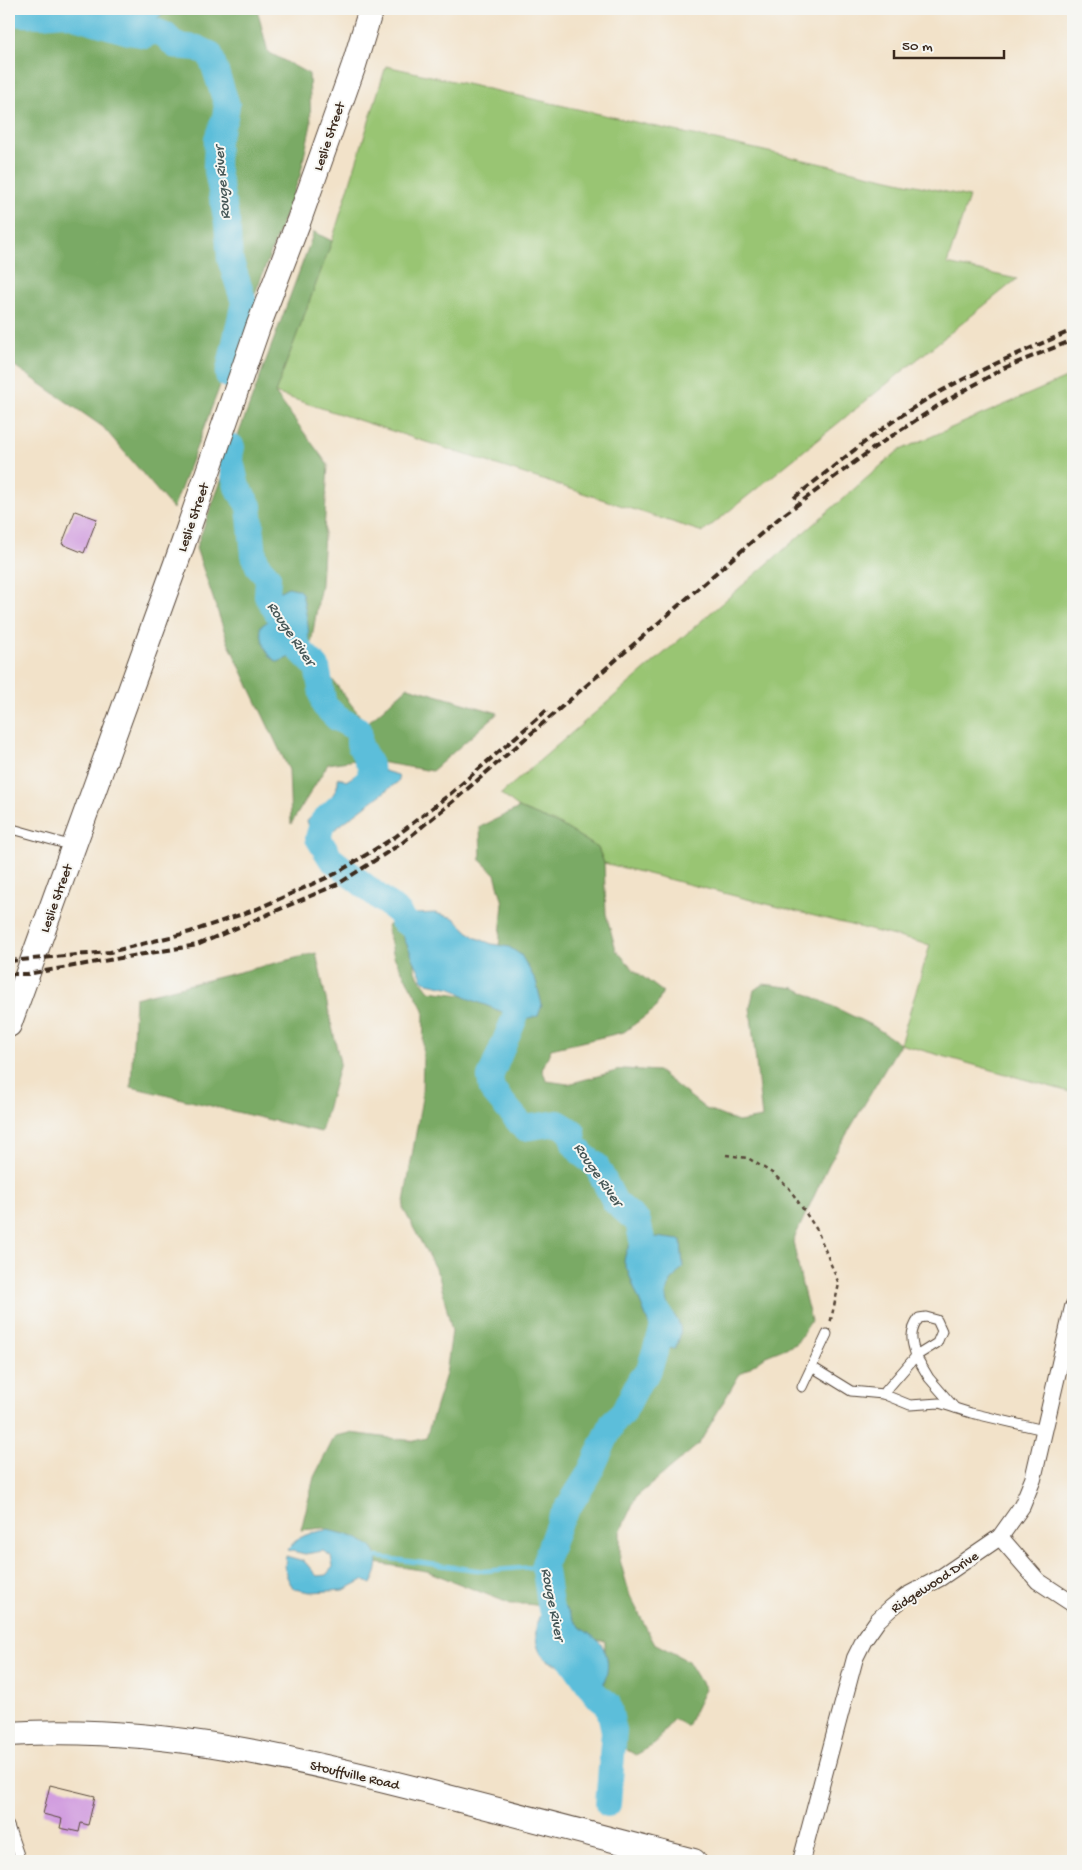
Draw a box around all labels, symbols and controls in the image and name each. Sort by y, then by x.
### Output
scale bar [894,28,1004,60]
text: 50 m [902,38,933,56]
street label: Leslie Street [311,99,350,173]
water label: Rouge River [211,143,235,220]
street label: Leslie Street [175,480,214,554]
water label: Rouge River [262,599,320,672]
street label: Leslie Street [37,861,78,935]
water label: Rouge River [569,1140,627,1213]
street label: Ridgewood Drive [888,1548,983,1618]
water label: Rouge River [536,1567,568,1645]
street label: Stouffville Road [308,1758,402,1795]

